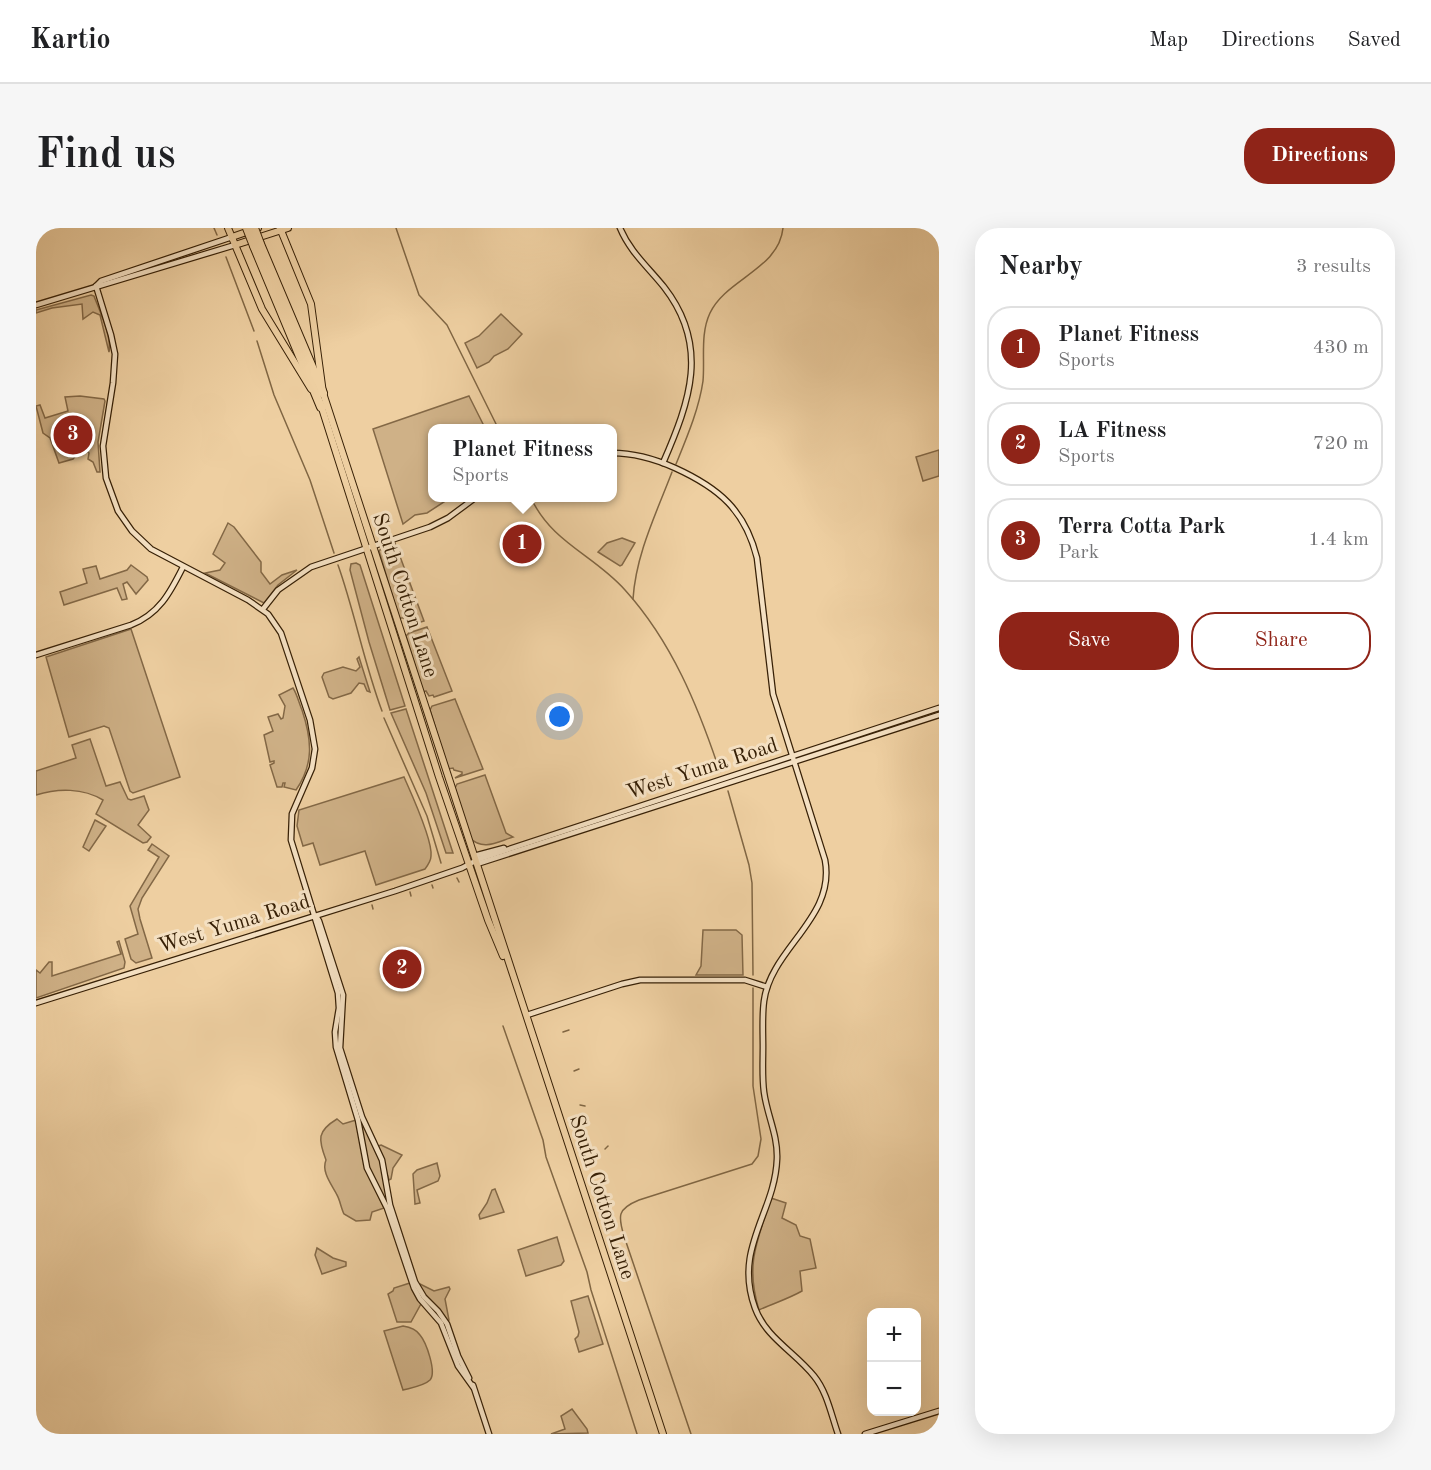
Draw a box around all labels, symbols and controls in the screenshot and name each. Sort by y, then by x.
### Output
text: Kartio [30,27,111,55]
text: Map [1149,30,1188,51]
text: Directions [1221,30,1315,51]
text: Saved [1348,30,1401,51]
button: Directions [1244,128,1395,184]
text: Find us [36,135,175,177]
text: Nearby [999,254,1083,280]
text: 3 results [1296,257,1371,277]
text: Planet Fitness [1058,324,1199,346]
text: 1 [1015,338,1026,358]
text: 430 m [1313,338,1369,358]
text: Sports [1058,351,1115,371]
pin: 3 [54,412,93,458]
text: LA Fitness [1058,420,1166,442]
popup [428,424,617,502]
text: 2 [1015,434,1026,454]
text: 720 m [1313,434,1369,454]
text: Planet Fitness [452,439,593,461]
text: Sports [1058,447,1115,467]
text: Sports [452,466,509,486]
street label: South Cotton Lane [368,511,441,680]
text: Terra Cotta Park [1058,516,1226,538]
pin: 1 [502,522,542,566]
text: 3 [1015,530,1026,550]
text: 1.4 km [1308,530,1369,550]
text: Park [1058,543,1099,563]
button: Save [999,612,1179,670]
button: Share [1191,612,1371,670]
your location [545,702,574,731]
street label: West Yuma Road [624,735,781,804]
street label: West Yuma Road [156,891,313,958]
pin: 2 [382,946,422,992]
street label: South Cotton Lane [565,1113,638,1282]
map controls [867,1308,921,1416]
button: + [867,1308,921,1362]
button: − [867,1362,921,1416]

